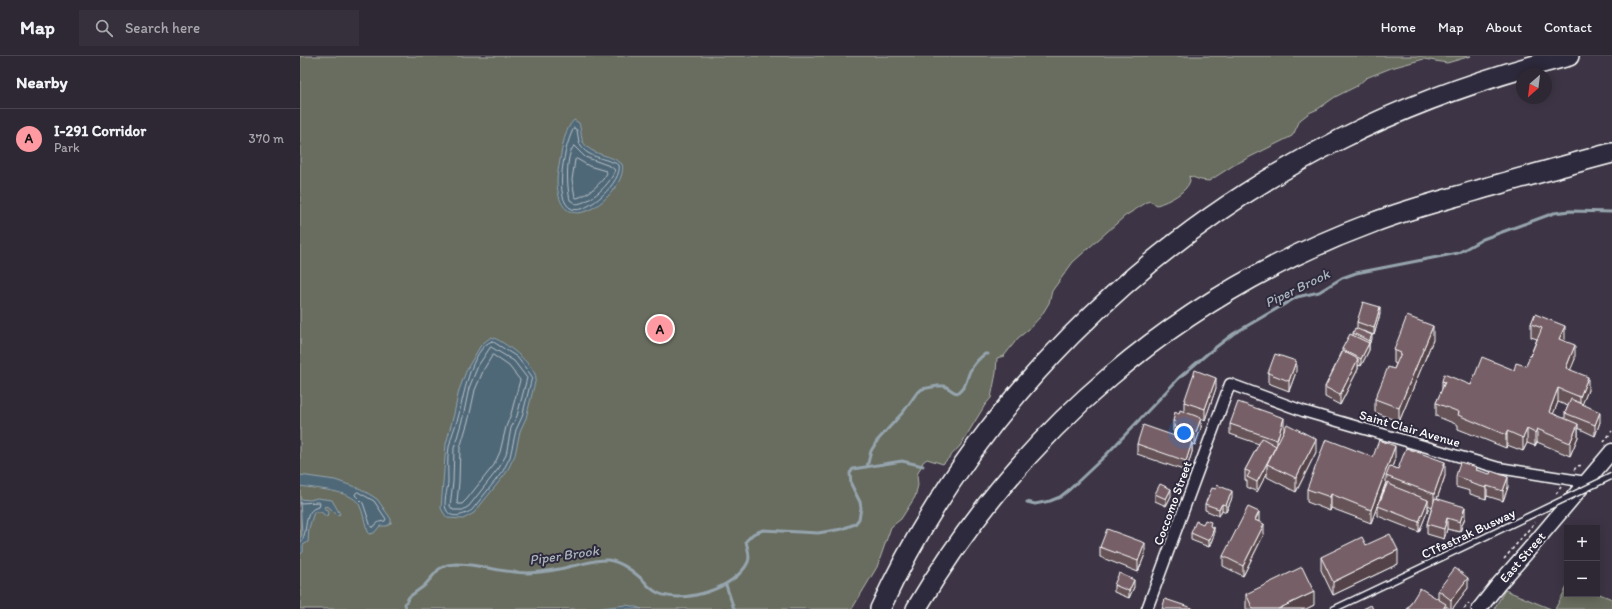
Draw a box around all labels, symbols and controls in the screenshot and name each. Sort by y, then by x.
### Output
search box [79,10,359,46]
text: Map [20,16,55,39]
icon: search [93,17,115,39]
text: Search here [125,19,200,37]
text: Home [1381,19,1416,36]
text: Map [1438,19,1464,36]
text: About [1486,19,1522,36]
text: Contact [1544,19,1592,36]
north arrow [1516,68,1552,104]
text: Nearby [16,72,68,92]
text: I-291 Corridor [54,122,146,140]
text: A [25,131,33,146]
text: 370 m [249,131,284,146]
text: Park [54,140,80,155]
water label: Piper Brook [1262,265,1333,311]
pin: A [647,314,673,344]
street label: Saint Clair Avenue [1358,407,1462,450]
your location [1174,423,1194,443]
street label: Coccomo Street [1150,459,1195,547]
street label: CTfastrak Busway [1419,505,1518,562]
map controls [1564,525,1600,597]
button: + [1564,525,1600,561]
street label: East Street [1496,529,1548,586]
water label: Piper Brook [528,542,601,569]
button: − [1564,561,1600,597]

